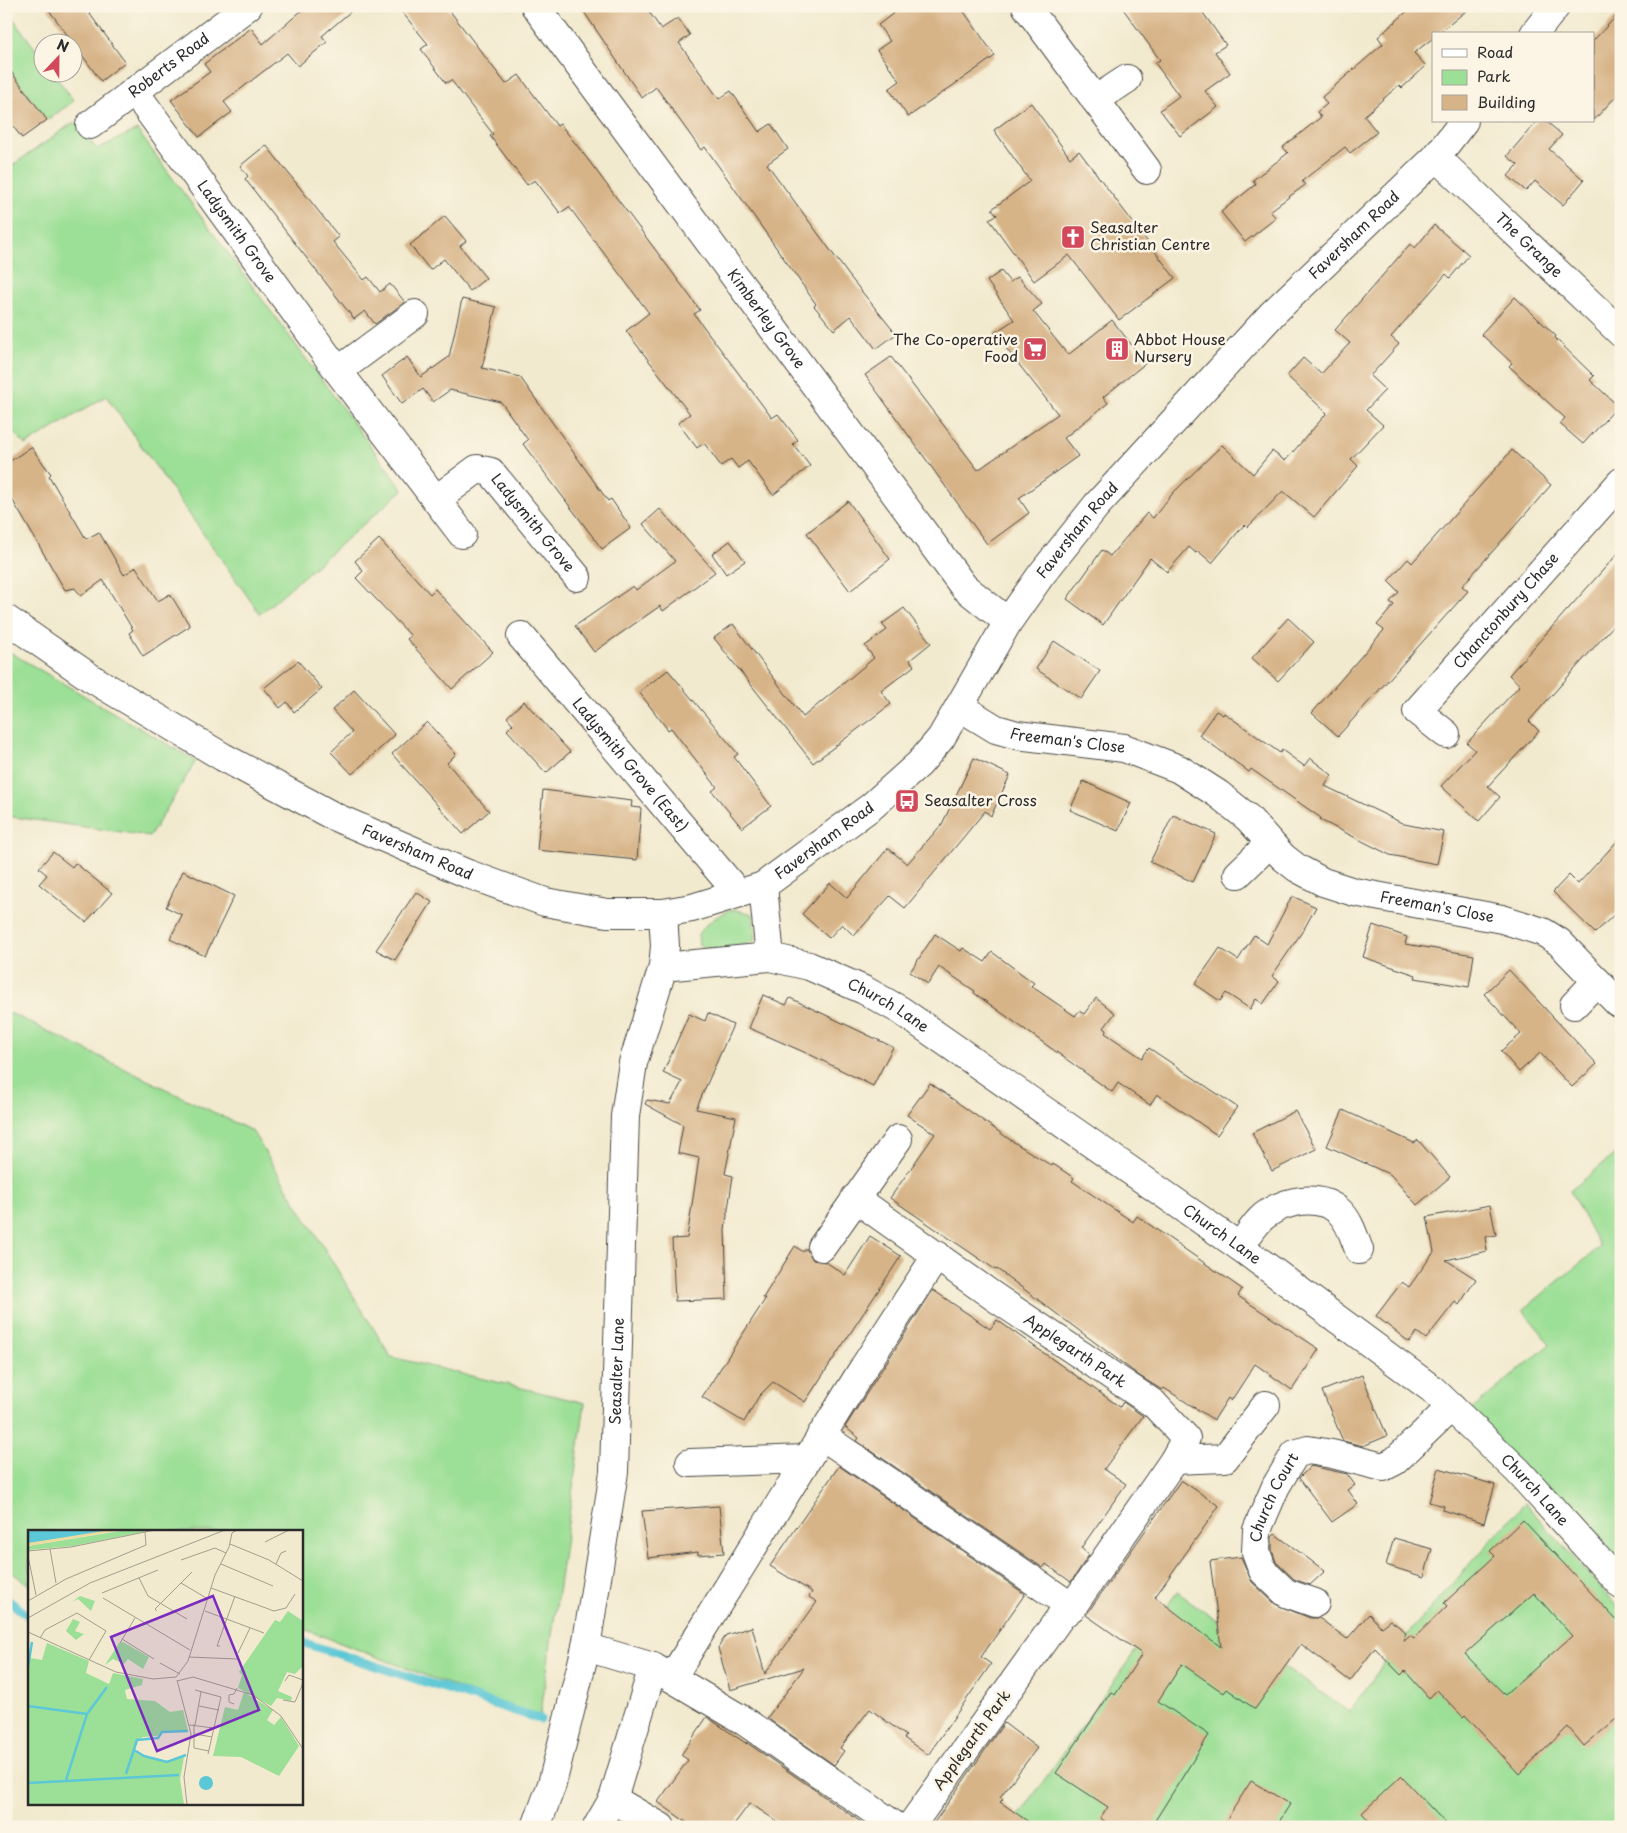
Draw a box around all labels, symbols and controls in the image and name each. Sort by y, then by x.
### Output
street label: Roberts Road [123,26,214,102]
north arrow [32,32,82,82]
legend [1432,32,1594,122]
text: N [54,34,72,57]
text: Road [1477,40,1513,63]
text: Park [1477,64,1511,87]
text: Building [1477,90,1536,113]
street label: Ladysmith Grove [193,175,283,287]
street label: Faversham Road [1302,185,1404,284]
street label: The Grange [1491,206,1569,282]
place label: Seasalter Christian Centre [1090,215,1210,255]
church icon: Seasalter Christian Centre [1060,224,1086,250]
street label: Kimberley Grove [723,263,812,373]
place label: The Co-operative Food [893,327,1018,367]
place label: Abbot House Nursery [1134,327,1226,367]
supermarket icon: The Co-operative Food [1022,336,1048,362]
building icon: Abbot House Nursery [1104,336,1130,362]
street label: Ladysmith Grove [486,467,581,576]
street label: Faversham Road [1030,476,1123,583]
street label: Chanctonbury Chase [1447,546,1563,673]
street label: Ladysmith Grove (East) [568,692,695,836]
street label: Freeman's Close [1008,721,1127,758]
bus stop icon: Seasalter Cross [894,788,920,814]
place label: Seasalter Cross [924,788,1037,811]
street label: Faversham Road [769,795,878,884]
street label: Faversham Road [359,817,477,885]
street label: Freeman's Close [1378,884,1496,927]
street label: Church Lane [844,971,935,1037]
street label: Church Lane [1179,1198,1267,1269]
street label: Applegarth Park [1020,1307,1132,1393]
street label: Seasalter Lane [602,1317,629,1425]
street label: Church Lane [1496,1447,1575,1530]
street label: Church Court [1243,1448,1303,1543]
inset map [28,1530,302,1806]
street label: Applegarth Park [926,1684,1015,1794]

